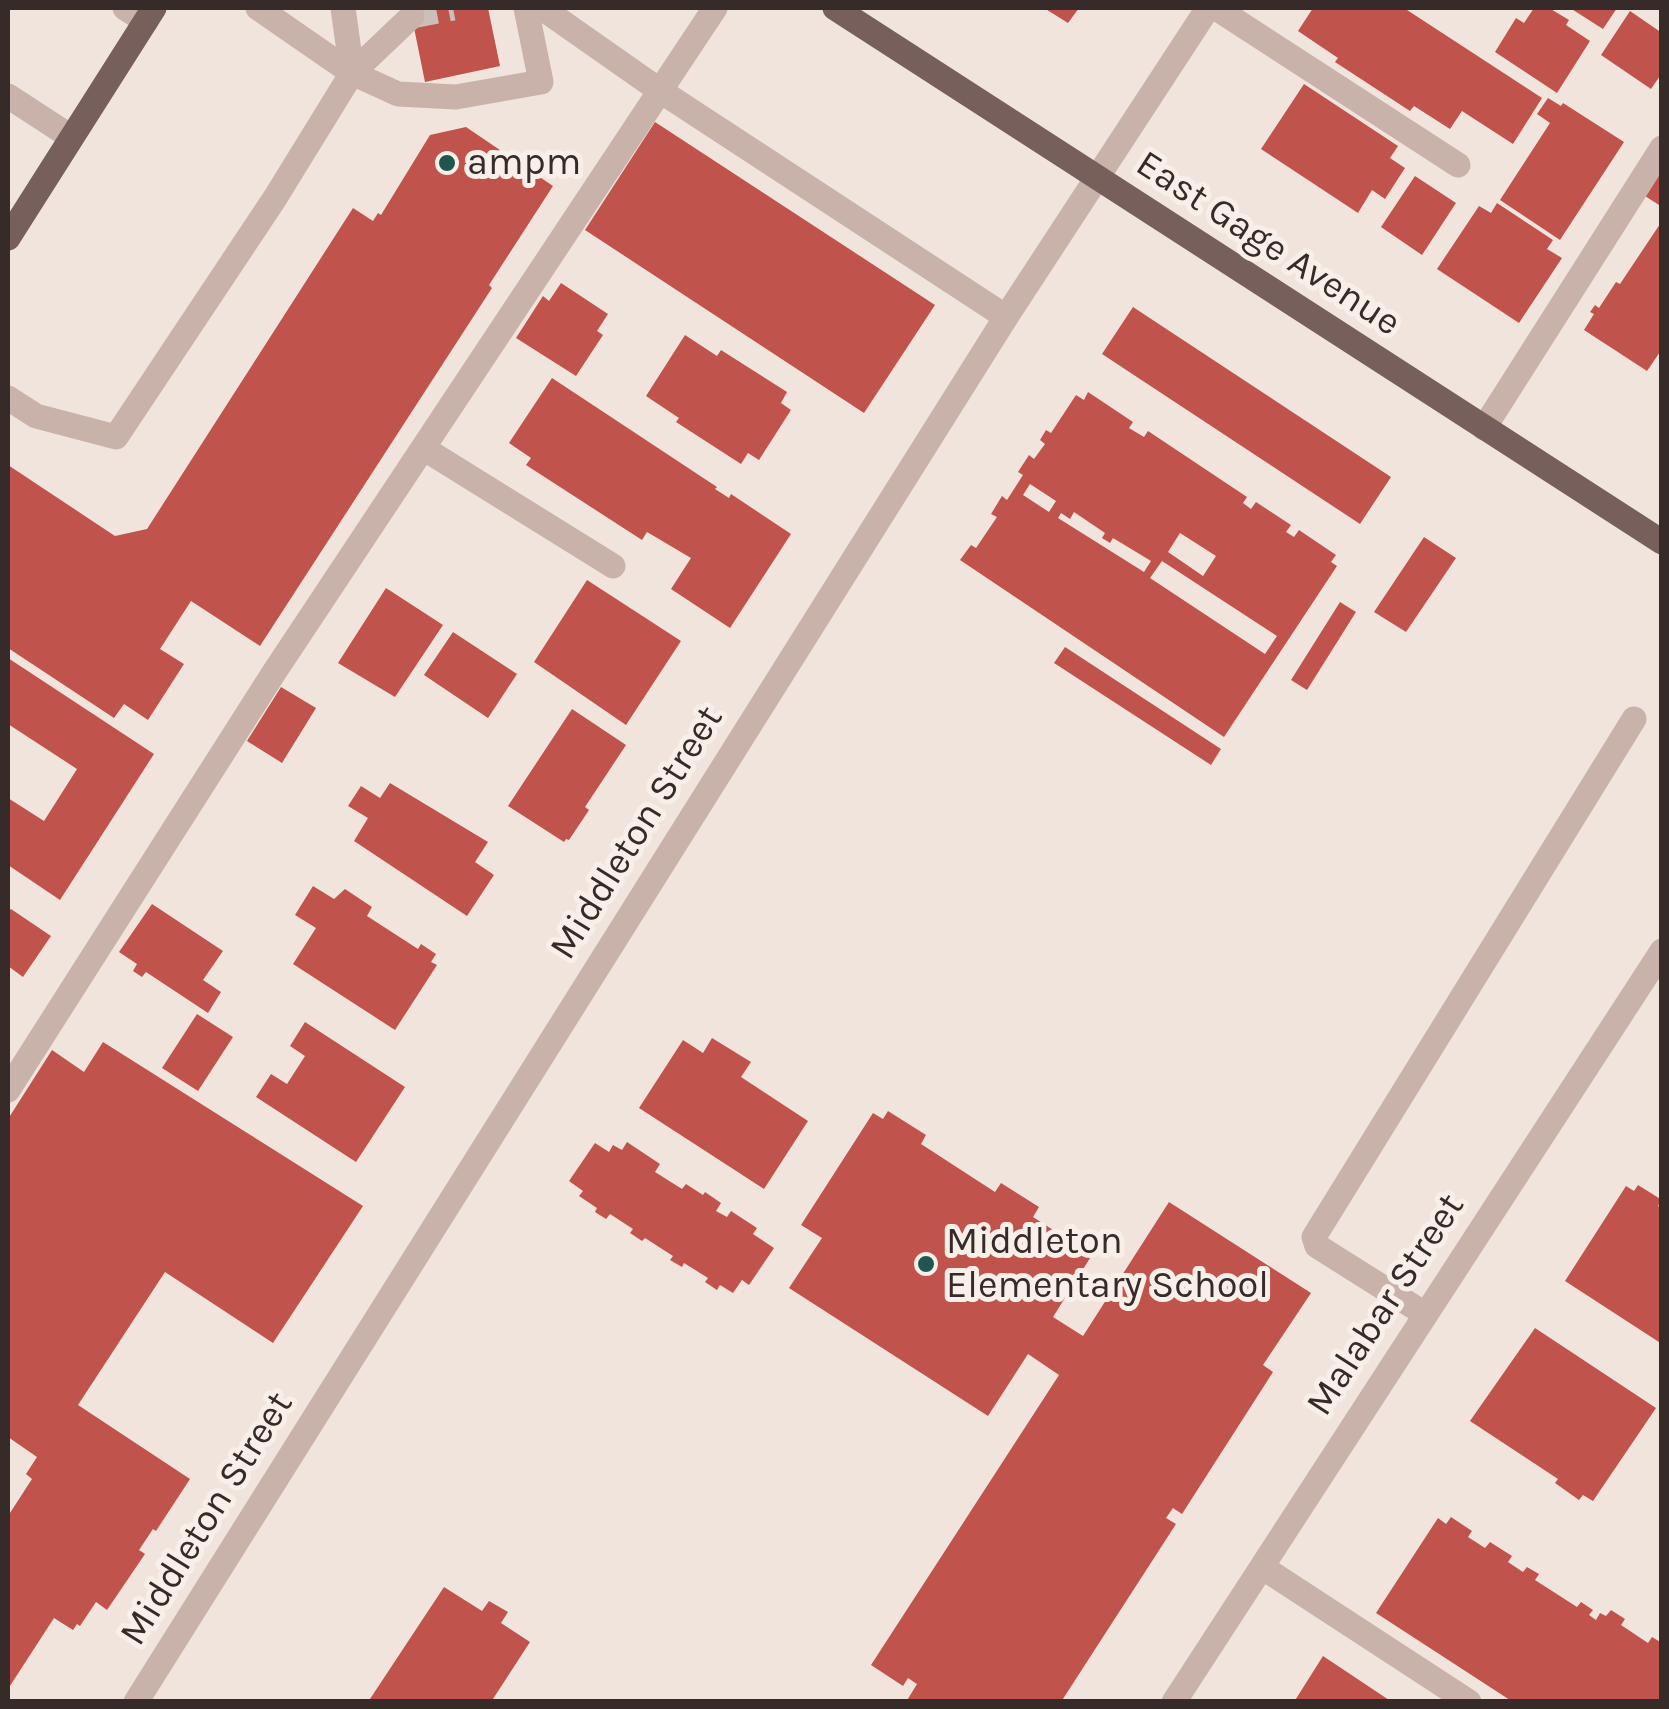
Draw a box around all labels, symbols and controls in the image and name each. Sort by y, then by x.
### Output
place label: ampm [467,140,581,186]
street label: East Gage Avenue [1127,142,1409,346]
marker: ampm [436,152,458,174]
street label: Middleton Street [541,698,733,968]
street label: Malabar Street [1297,1186,1475,1424]
place label: Middleton Elementary School [946,1219,1269,1308]
marker: Middleton Elementary School [915,1253,937,1275]
street label: Middleton Street [111,1384,303,1654]

